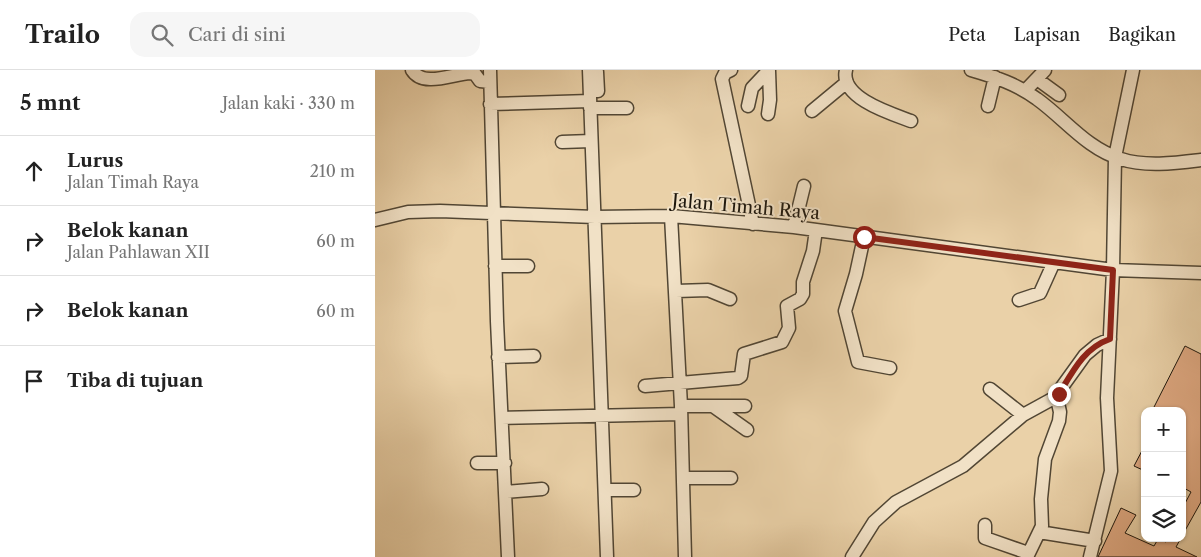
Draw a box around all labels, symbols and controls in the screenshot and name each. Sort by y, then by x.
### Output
search box [130,12,480,57]
text: Trailo [25,20,100,49]
icon: search [148,21,176,49]
text: Cari di sini [188,23,286,46]
text: Peta [948,24,986,46]
text: Lapisan [1014,24,1080,46]
text: Bagikan [1108,24,1176,46]
text: 5 mnt [20,90,81,115]
text: Jalan kaki · 330 m [222,93,355,113]
text: Lurus [67,149,123,172]
icon: ahead [20,157,48,185]
text: 210 m [310,161,355,181]
text: Jalan Timah Raya [67,172,199,192]
street label: Jalan Timah Raya [668,189,821,224]
text: Belok kanan [67,219,189,242]
route start [853,226,876,249]
icon: right [20,227,48,255]
text: 60 m [316,231,355,251]
text: Jalan Pahlawan XII [67,242,210,262]
icon: right [20,297,48,325]
text: Belok kanan [67,299,189,322]
text: 60 m [316,301,355,321]
icon: arrive [20,367,48,395]
text: Tiba di tujuan [67,369,203,392]
route end [1048,383,1071,406]
map controls [1141,407,1186,542]
button: + [1141,407,1186,452]
button: − [1141,452,1186,497]
button: layers [1141,497,1186,542]

